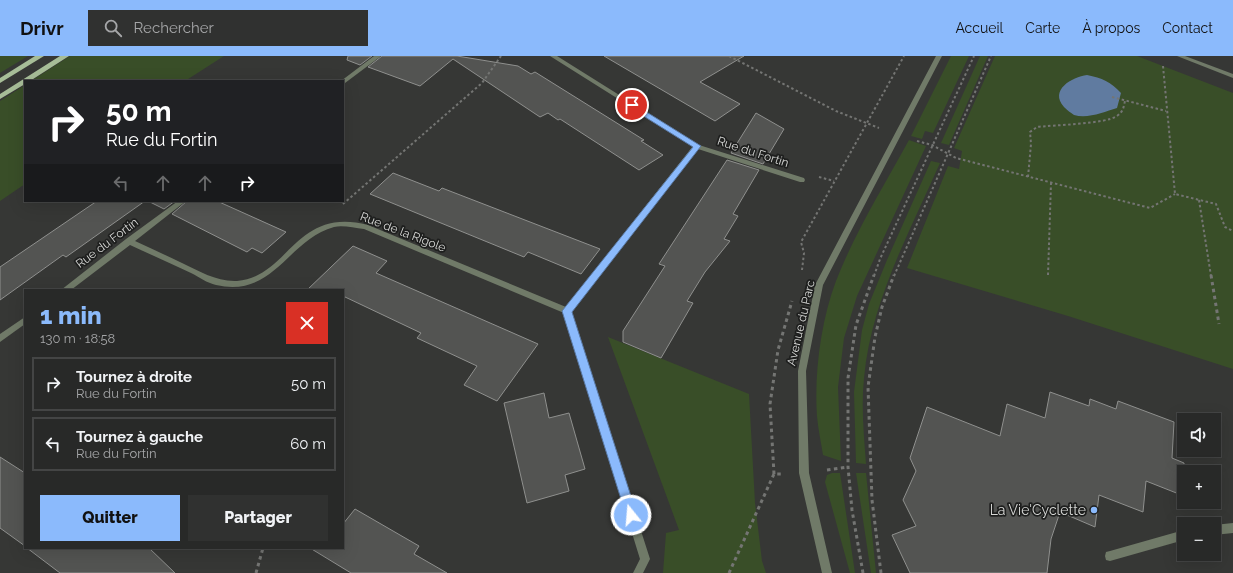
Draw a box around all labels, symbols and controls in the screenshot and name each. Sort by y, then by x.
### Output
search box [88,10,368,46]
text: Drivr [20,17,64,39]
icon: search [102,17,124,39]
text: Rechercher [134,19,214,37]
text: Accueil [955,20,1003,36]
text: Carte [1025,20,1060,36]
text: À propos [1082,20,1140,36]
text: Contact [1162,20,1213,36]
pin [615,88,649,122]
icon: arrive [621,94,643,116]
text: 50 m [106,95,172,128]
icon: right [40,96,92,148]
text: Rue du Fortin [106,129,217,150]
street label: Rue du Fortin [716,134,790,170]
icon: left [110,172,132,194]
icon: ahead [152,172,174,194]
icon: ahead [194,172,216,194]
icon: right [236,172,258,194]
street label: Rue de la Rigole [358,209,448,255]
street label: Rue du Fortin [73,215,141,271]
street label: Avenue du Parc [784,278,818,367]
text: 1 min [40,301,102,330]
button: close [286,302,328,344]
text: 130 m · 18:58 [40,331,115,346]
text: Tournez à droite [76,368,192,386]
icon: right [42,373,64,395]
text: 50 m [291,375,326,393]
text: Rue du Fortin [76,386,156,401]
map controls [1177,413,1221,561]
button: sound [1177,413,1221,457]
text: Tournez à gauche [76,428,203,446]
icon: left [42,433,64,455]
text: 60 m [290,435,326,453]
text: Rue du Fortin [76,446,156,461]
button: + [1177,465,1221,509]
position arrow [610,494,652,536]
button: Quitter [40,495,180,541]
button: Partager [188,495,328,541]
place label: La Vie'Cyclette [990,502,1086,518]
marker: La Vie'Cyclette [1089,505,1099,515]
button: − [1177,517,1221,561]

